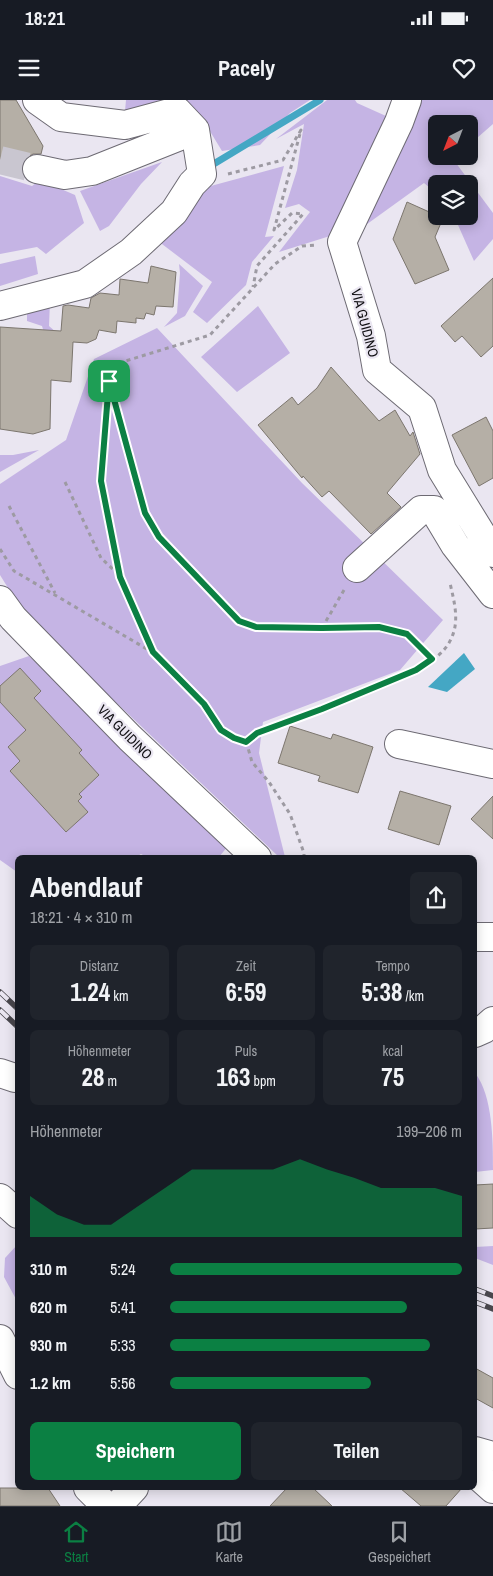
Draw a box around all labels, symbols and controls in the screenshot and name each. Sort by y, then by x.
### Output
text: 18:21 [25,5,65,31]
text: Pacely [218,53,275,83]
icon: menu [15,54,43,82]
icon: heart [450,54,478,82]
north arrow [428,115,478,165]
map controls [428,115,478,225]
button: layers [428,175,478,225]
street label: VIA GUIDINO [347,287,383,359]
pin [88,360,130,402]
icon: arrive [95,367,123,395]
street label: VIA GUIDINO [94,701,156,763]
text: Abendlauf [30,868,142,906]
button: share [410,872,462,924]
text: 18:21 · 4 × 310 m [30,906,133,928]
text: Distanz [80,957,119,975]
text: Zeit [236,957,256,975]
text: Tempo [375,957,410,975]
text: 1.24 [70,975,110,1009]
text: 6:59 [225,975,267,1009]
text: 5:38 [361,975,402,1009]
text: km [110,987,129,1005]
text: /km [402,987,424,1005]
text: Höhenmeter [68,1042,131,1060]
text: Puls [235,1042,257,1060]
text: kcal [382,1042,403,1060]
text: 28 [82,1060,104,1094]
text: 163 [216,1060,250,1094]
text: 75 [381,1060,404,1094]
text: m [104,1072,117,1090]
text: bpm [250,1072,276,1090]
text: Höhenmeter [30,1120,102,1142]
text: 199–206 m [396,1120,462,1142]
text: 310 m [30,1258,67,1280]
text: 5:24 [110,1258,136,1280]
text: 620 m [30,1296,67,1318]
text: 5:41 [110,1296,136,1318]
text: 930 m [30,1334,67,1356]
text: 5:33 [110,1334,136,1356]
text: 1.2 km [30,1372,71,1394]
text: 5:56 [110,1372,136,1394]
button: Speichern [30,1422,241,1480]
button: Teilen [251,1422,462,1480]
tab: Start [62,1518,90,1566]
tab: Karte [215,1518,243,1566]
tab: Gespeichert [368,1518,431,1566]

